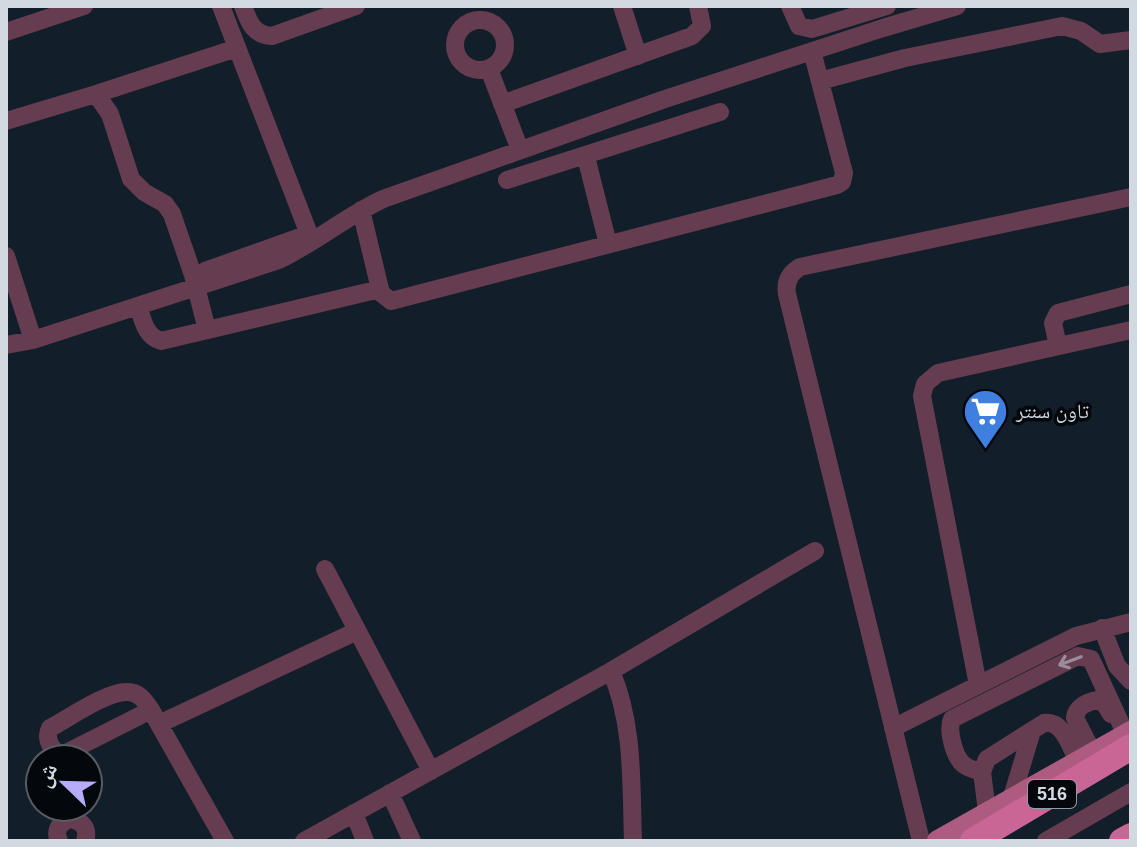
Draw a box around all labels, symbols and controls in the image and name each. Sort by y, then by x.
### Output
supermarket icon: تاون سنتر [961,387,1009,450]
place label: تاون سنتر [1015,400,1089,423]
one-way arrow [1059,654,1083,669]
north arrow [24,743,104,823]
text: ش [30,760,63,791]
road number: 516 [1028,780,1076,808]

